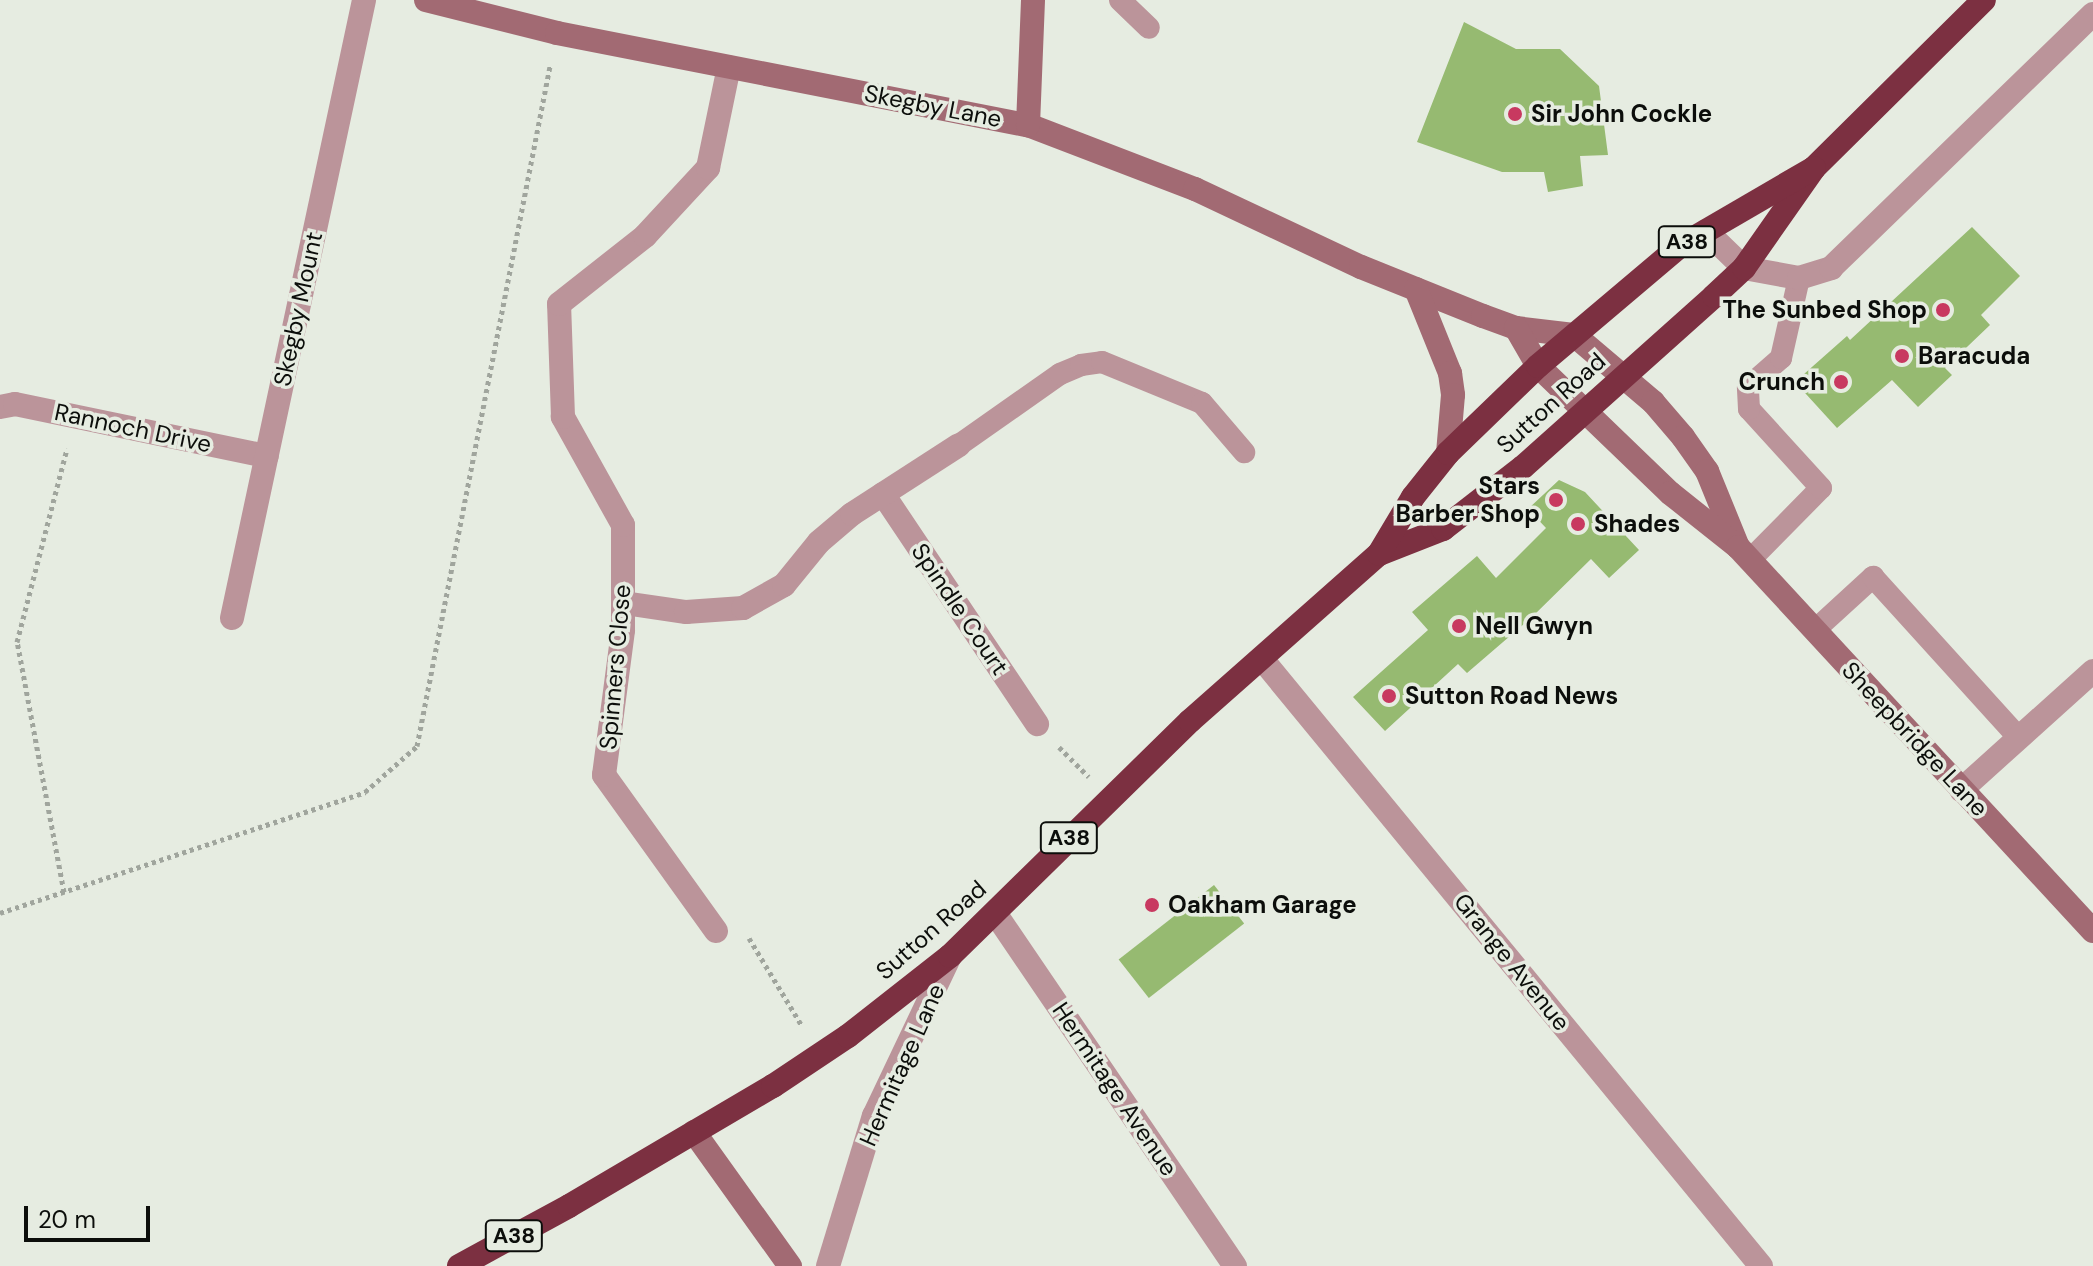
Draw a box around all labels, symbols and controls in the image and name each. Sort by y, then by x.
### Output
street label: Skegby Lane [862,79,1004,133]
place label: Sir John Cockle [1531,100,1712,128]
marker: Sir John Cockle [1506,105,1524,123]
road number: A38 [1657,224,1717,260]
street label: Skegby Mount [268,229,328,389]
place label: The Sunbed Shop [1722,296,1927,324]
marker: The Sunbed Shop [1934,301,1952,319]
place label: Baracuda [1918,342,2030,370]
street label: Sutton Road [1491,347,1611,459]
marker: Baracuda [1893,347,1911,365]
place label: Crunch [1738,368,1825,396]
marker: Crunch [1832,373,1850,391]
street label: Rannoch Drive [52,397,214,459]
place label: Stars Barber Shop [1395,472,1540,528]
marker: Stars Barber Shop [1547,491,1565,509]
place label: Shades [1594,510,1680,538]
marker: Shades [1569,515,1587,533]
street label: Spindle Court [905,538,1015,680]
street label: Spinners Close [593,583,637,751]
place label: Nell Gwyn [1475,612,1593,640]
marker: Nell Gwyn [1450,617,1468,635]
street label: Sheepbridge Lane [1836,656,1994,822]
place label: Sutton Road News [1405,682,1618,710]
marker: Sutton Road News [1380,687,1398,705]
road number: A38 [1039,820,1099,856]
street label: Sutton Road [870,874,992,986]
street label: Grange Avenue [1448,888,1576,1036]
place label: Oakham Garage [1168,891,1357,919]
marker: Oakham Garage [1143,896,1161,914]
street label: Hermitage Lane [853,979,951,1151]
street label: Hermitage Avenue [1046,997,1184,1181]
scale bar [28,1190,154,1240]
text: 20 m [38,1204,96,1235]
road number: A38 [484,1218,544,1254]

